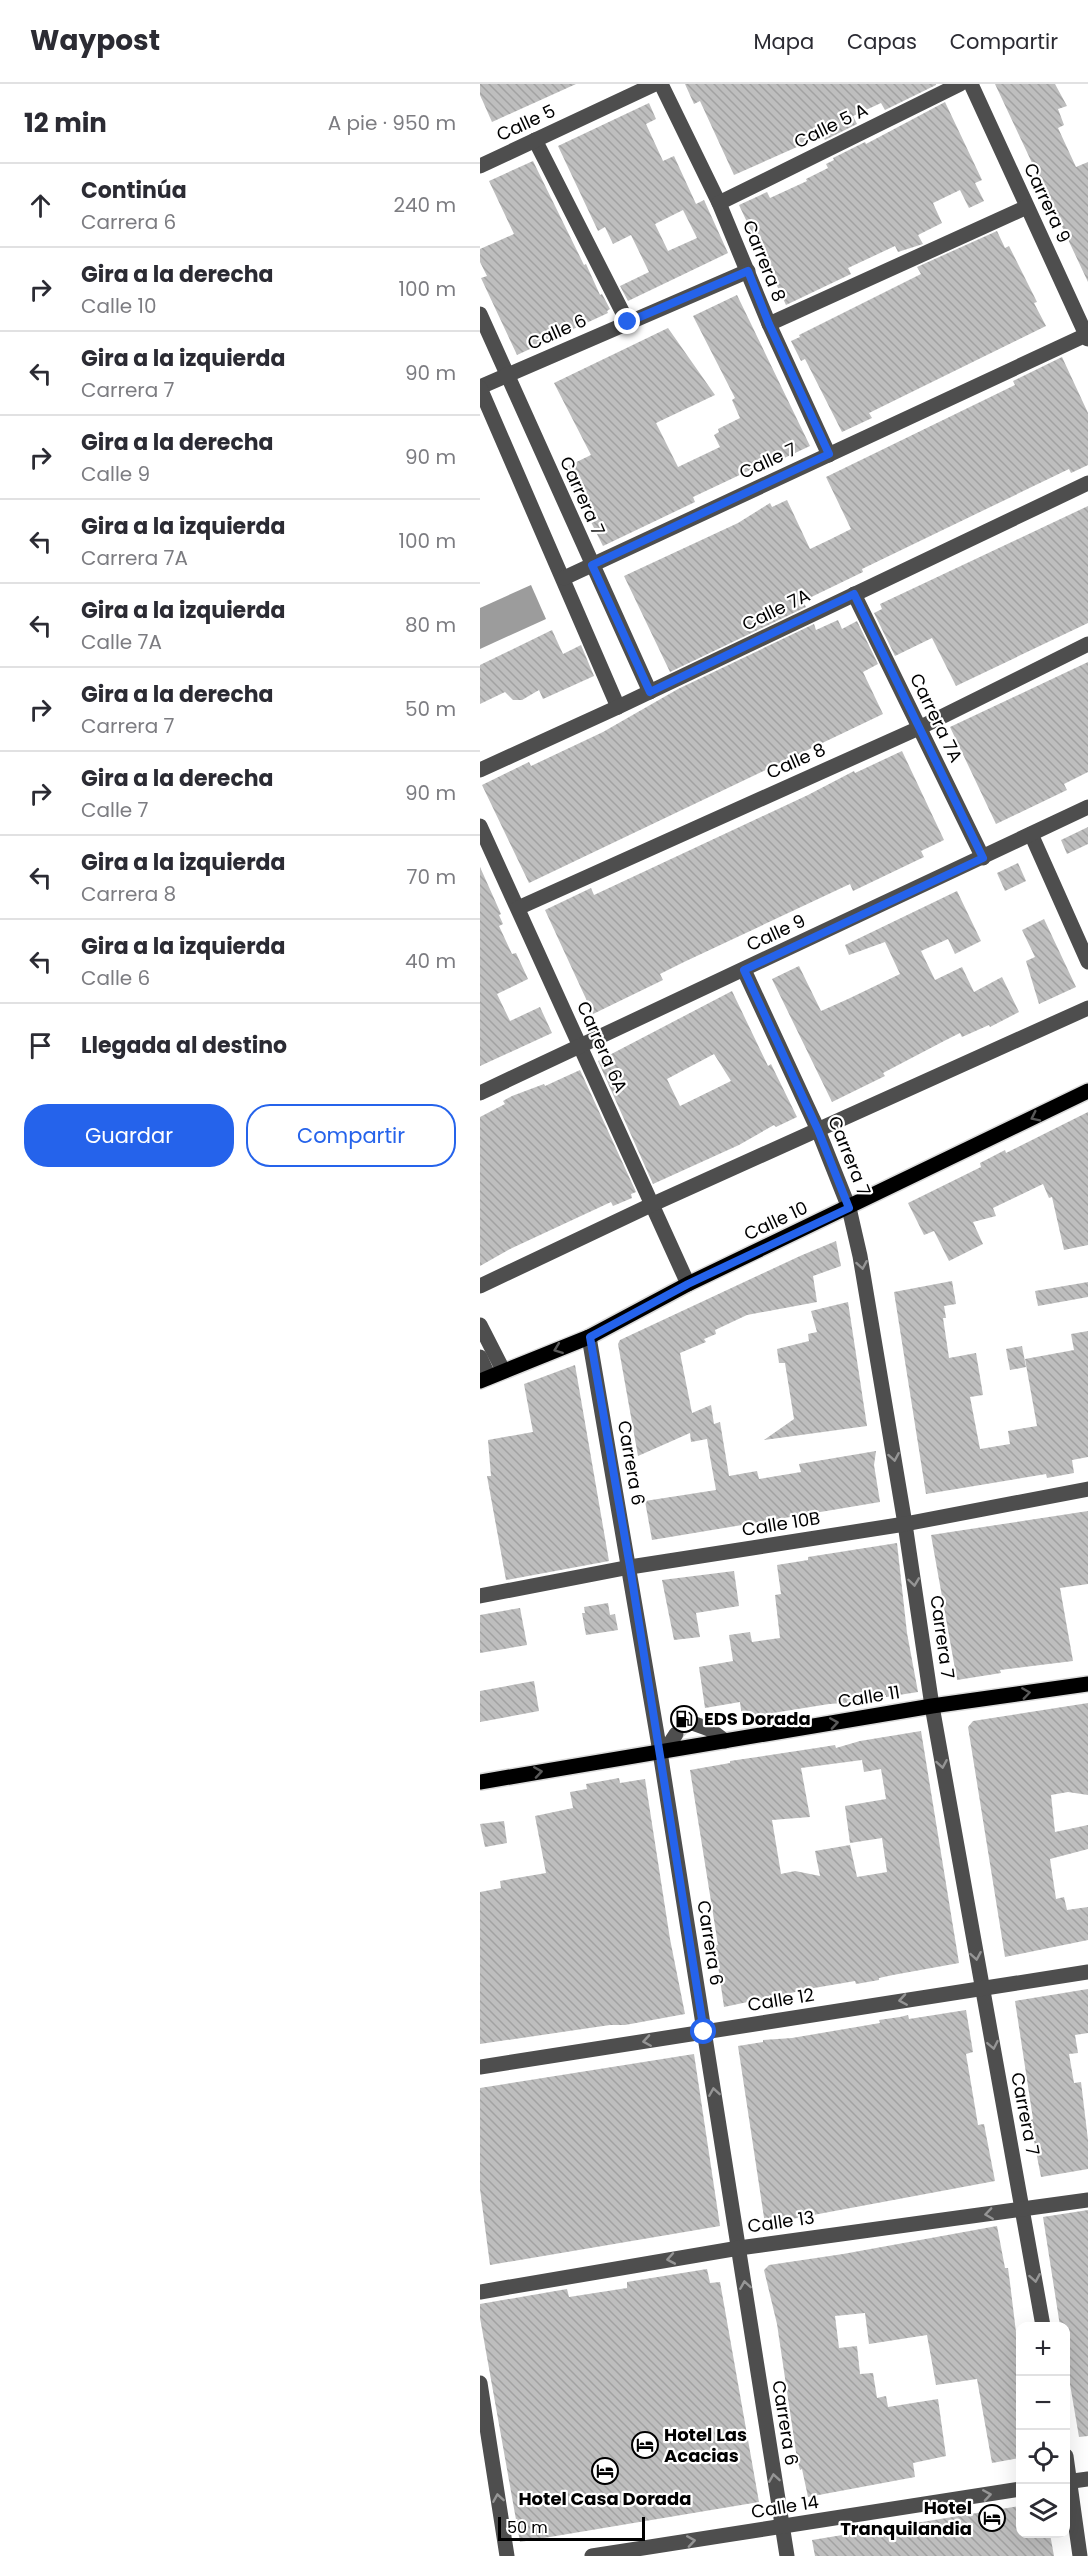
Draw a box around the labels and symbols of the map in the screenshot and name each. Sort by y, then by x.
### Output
street label: Calle 5 A [790,97,872,154]
street label: Calle 5 [492,98,559,147]
street label: Carrera 9 [1018,159,1077,247]
street label: Carrera 8 [737,216,792,305]
street label: Calle 6 [523,307,590,356]
route end [614,308,640,334]
street label: Calle 7 [735,436,801,485]
street label: Carrera 7 [554,452,611,539]
street label: Calle 7A [738,582,814,637]
street label: Carrera 7A [904,669,969,767]
street label: Calle 8 [762,736,829,785]
street label: Calle 9 [742,908,809,957]
street label: Carrera 6A [571,997,634,1097]
one-way arrow [1031,1109,1042,1121]
street label: Carrera 7 [822,1112,877,1200]
street label: Calle 10 [740,1195,812,1246]
one-way arrow [855,1260,867,1270]
one-way arrow [553,1342,564,1354]
street label: Carrera 6 [612,1419,651,1507]
one-way arrow [887,1452,900,1462]
street label: Calle 10B [740,1505,822,1542]
one-way arrow [907,1577,919,1586]
street label: Carrera 7 [924,1594,961,1681]
street label: Calle 11 [836,1679,902,1714]
one-way arrow [1022,1687,1031,1699]
fuel station icon: EDS Dorada [669,1704,699,1734]
place label: EDS Dorada [704,1706,811,1731]
one-way arrow [829,1717,838,1729]
one-way arrow [936,1759,948,1768]
one-way arrow [532,1766,542,1779]
street label: Carrera 6 [691,1899,730,1987]
one-way arrow [969,1950,982,1960]
street label: Calle 12 [746,1982,816,2017]
one-way arrow [899,1993,909,2006]
route start [690,2018,716,2044]
one-way arrow [642,2034,651,2046]
one-way arrow [986,2040,998,2050]
street label: Carrera 7 [1005,2070,1046,2158]
one-way arrow [709,2088,721,2097]
street label: Calle 13 [746,2204,816,2239]
one-way arrow [984,2208,993,2220]
one-way arrow [666,2253,675,2265]
one-way arrow [1028,2273,1041,2283]
one-way arrow [739,2280,751,2289]
street label: Carrera 6 [766,2379,805,2467]
place label: Hotel Las Acacias [664,2422,747,2468]
hotel icon: Hotel Las Acacias [630,2430,660,2460]
hotel icon: Hotel Casa Dorada [590,2456,620,2486]
one-way arrow [768,2473,781,2483]
place label: Hotel Casa Dorada [518,2486,692,2511]
street label: Calle 14 [749,2489,820,2524]
one-way arrow [983,2489,992,2501]
one-way arrow [492,2494,504,2503]
place label: Hotel Tranquilandia [840,2495,972,2541]
hotel icon: Hotel Tranquilandia [977,2503,1007,2533]
scale bar [498,2514,645,2542]
one-way arrow [686,2535,696,2547]

